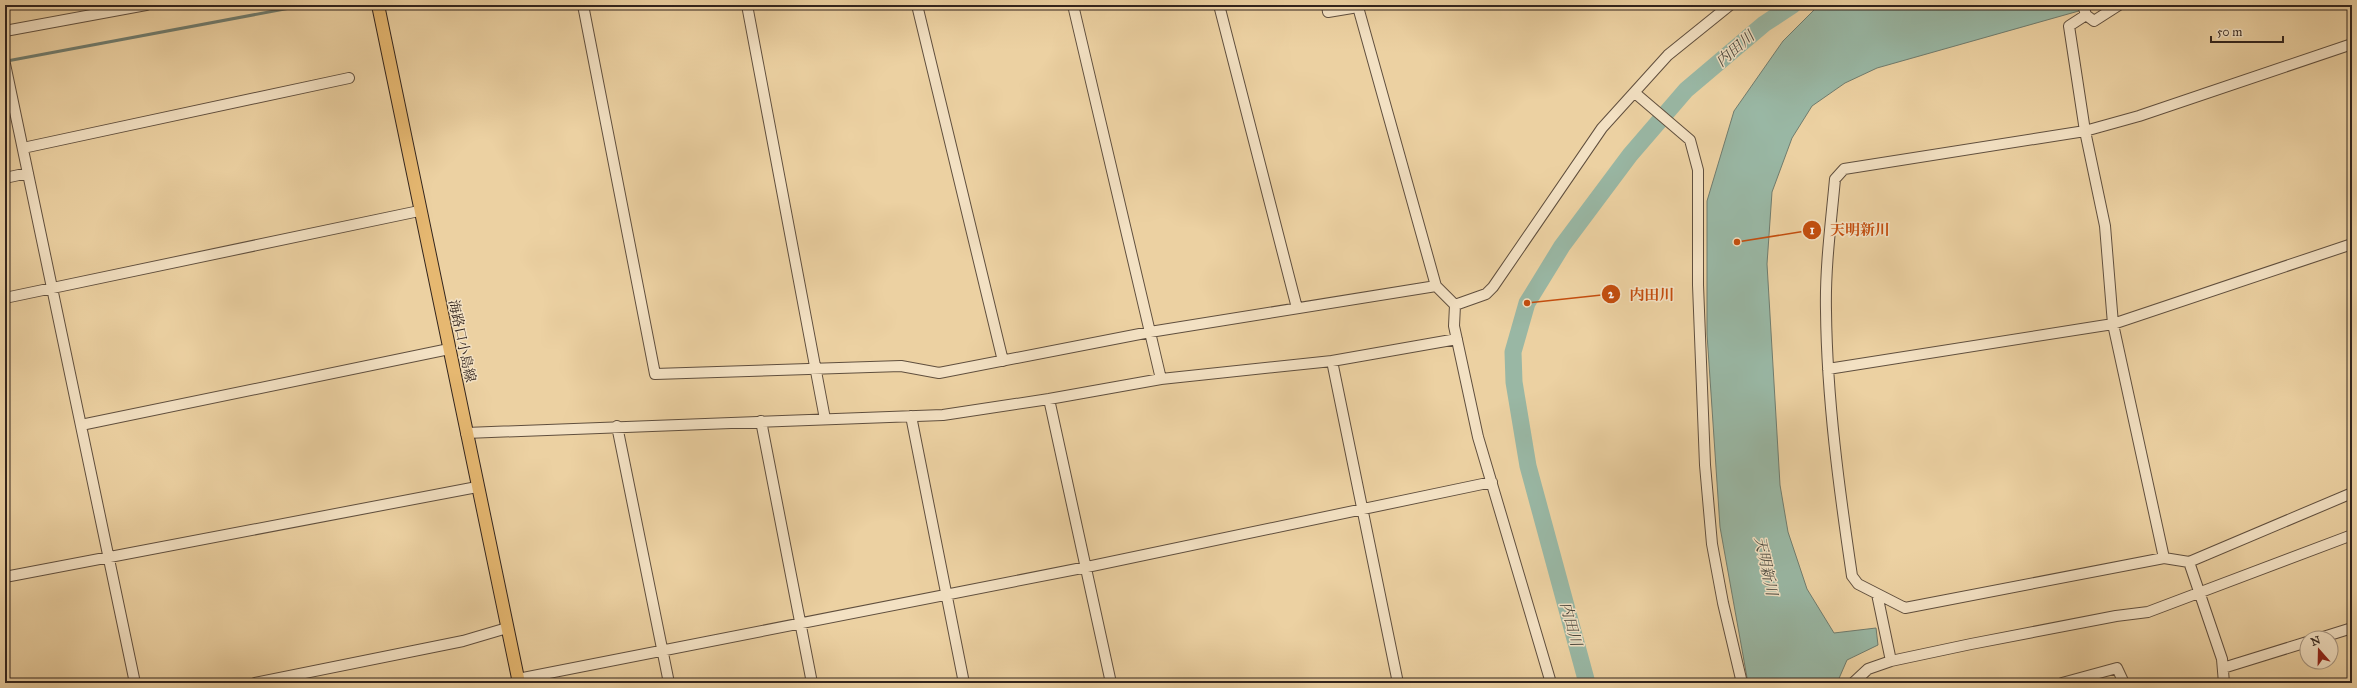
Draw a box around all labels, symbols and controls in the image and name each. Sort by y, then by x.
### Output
scale bar [2211,18,2283,44]
text: 50 m [2217,25,2242,39]
water label: 内田川 [1712,26,1759,71]
callout: 天明新川 [1802,217,1898,244]
text: 天明新川 [1830,221,1890,239]
text: 1 [1810,223,1815,237]
callout: 内田川 [1601,281,1682,308]
text: 内田川 [1629,286,1675,304]
text: 2 [1608,287,1615,301]
street label: 海路口小島線 [445,298,479,384]
water label: 天明新川 [1751,535,1781,599]
water label: 内田川 [1556,600,1586,650]
north arrow [2299,630,2339,670]
text: N [2309,633,2323,649]

